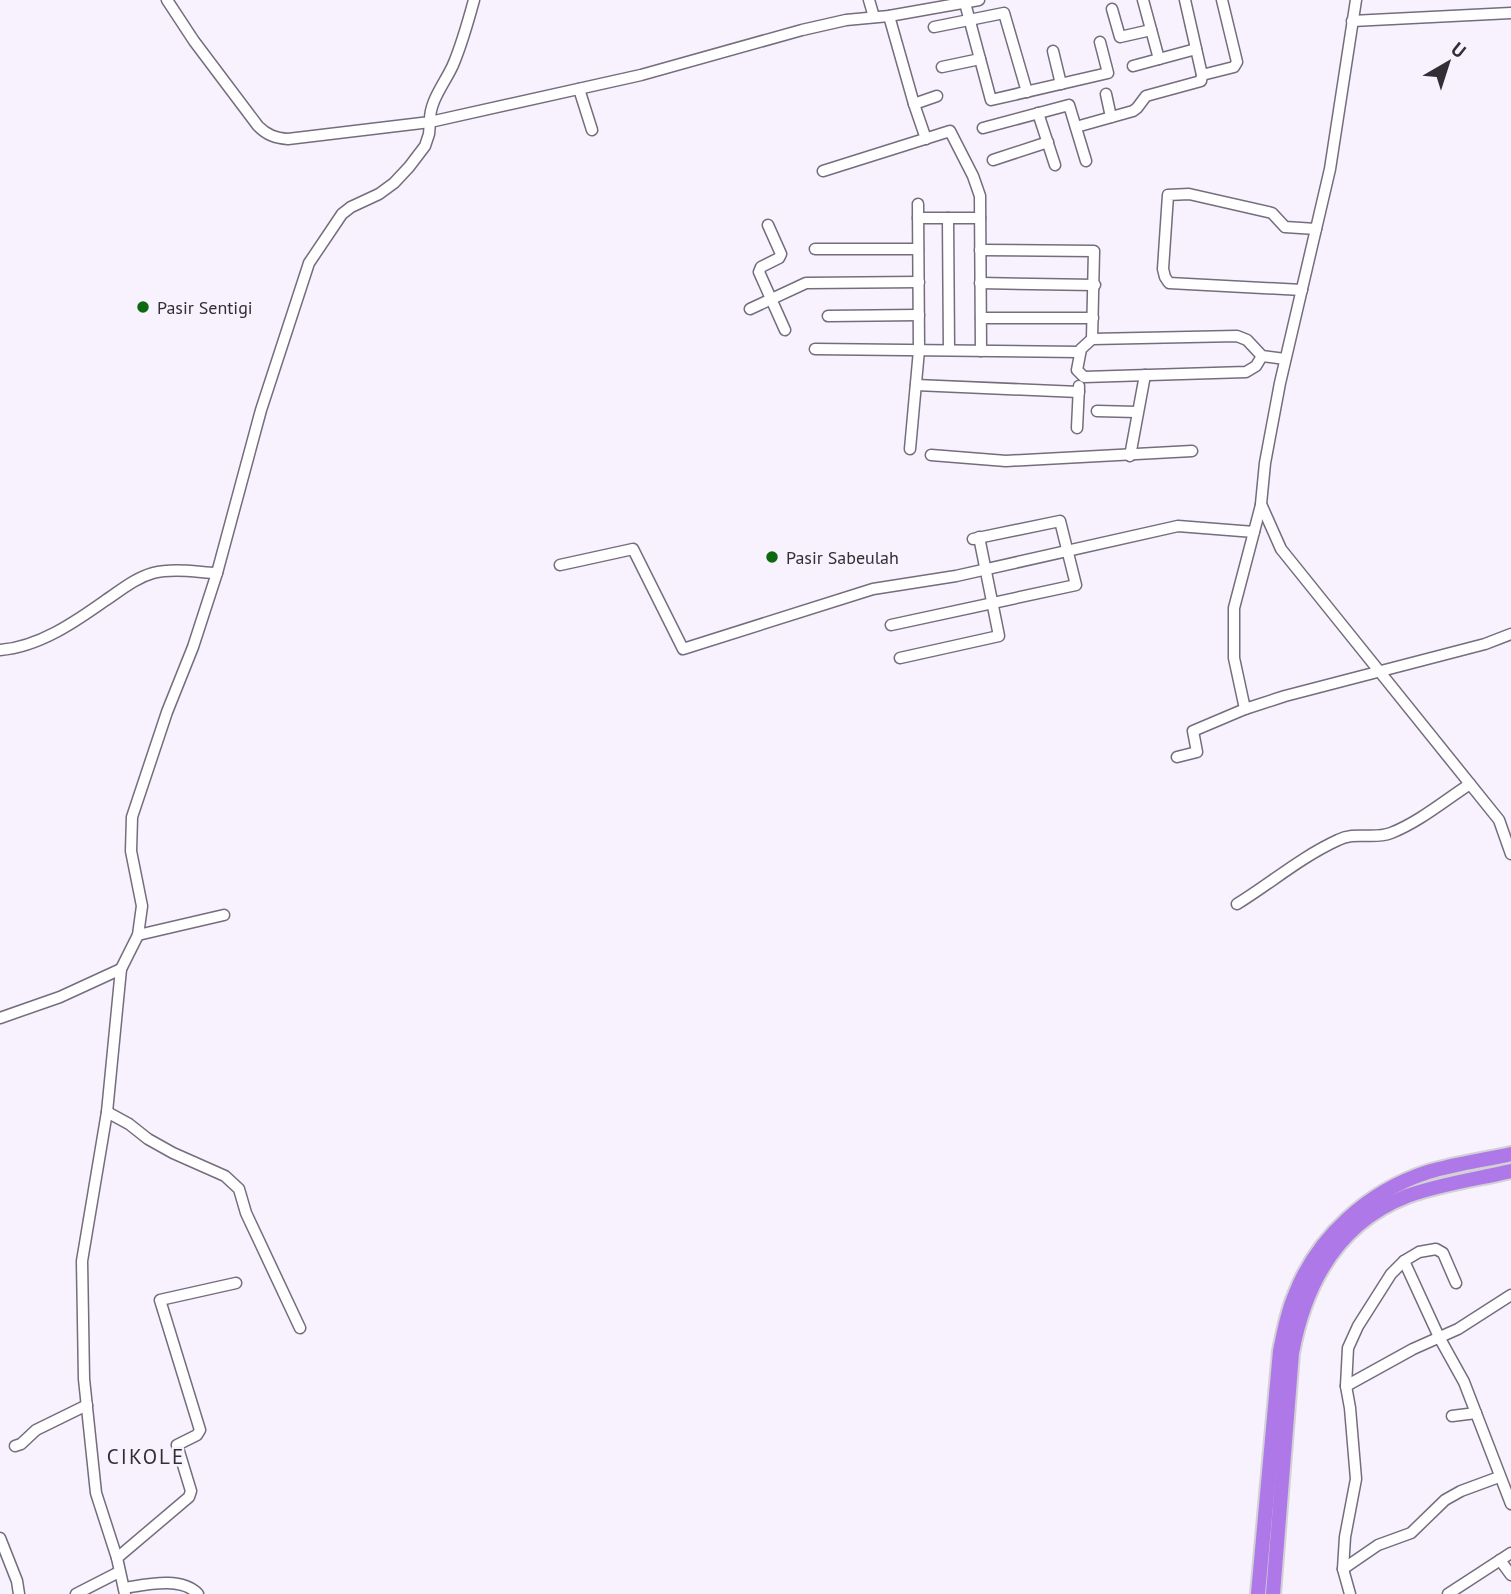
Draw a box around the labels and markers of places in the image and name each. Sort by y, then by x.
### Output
place label: Pasir Sentigi [157,296,253,319]
marker: Pasir Sentigi [135,299,151,315]
place label: Pasir Sabeulah [786,546,899,569]
marker: Pasir Sabeulah [764,549,780,565]

